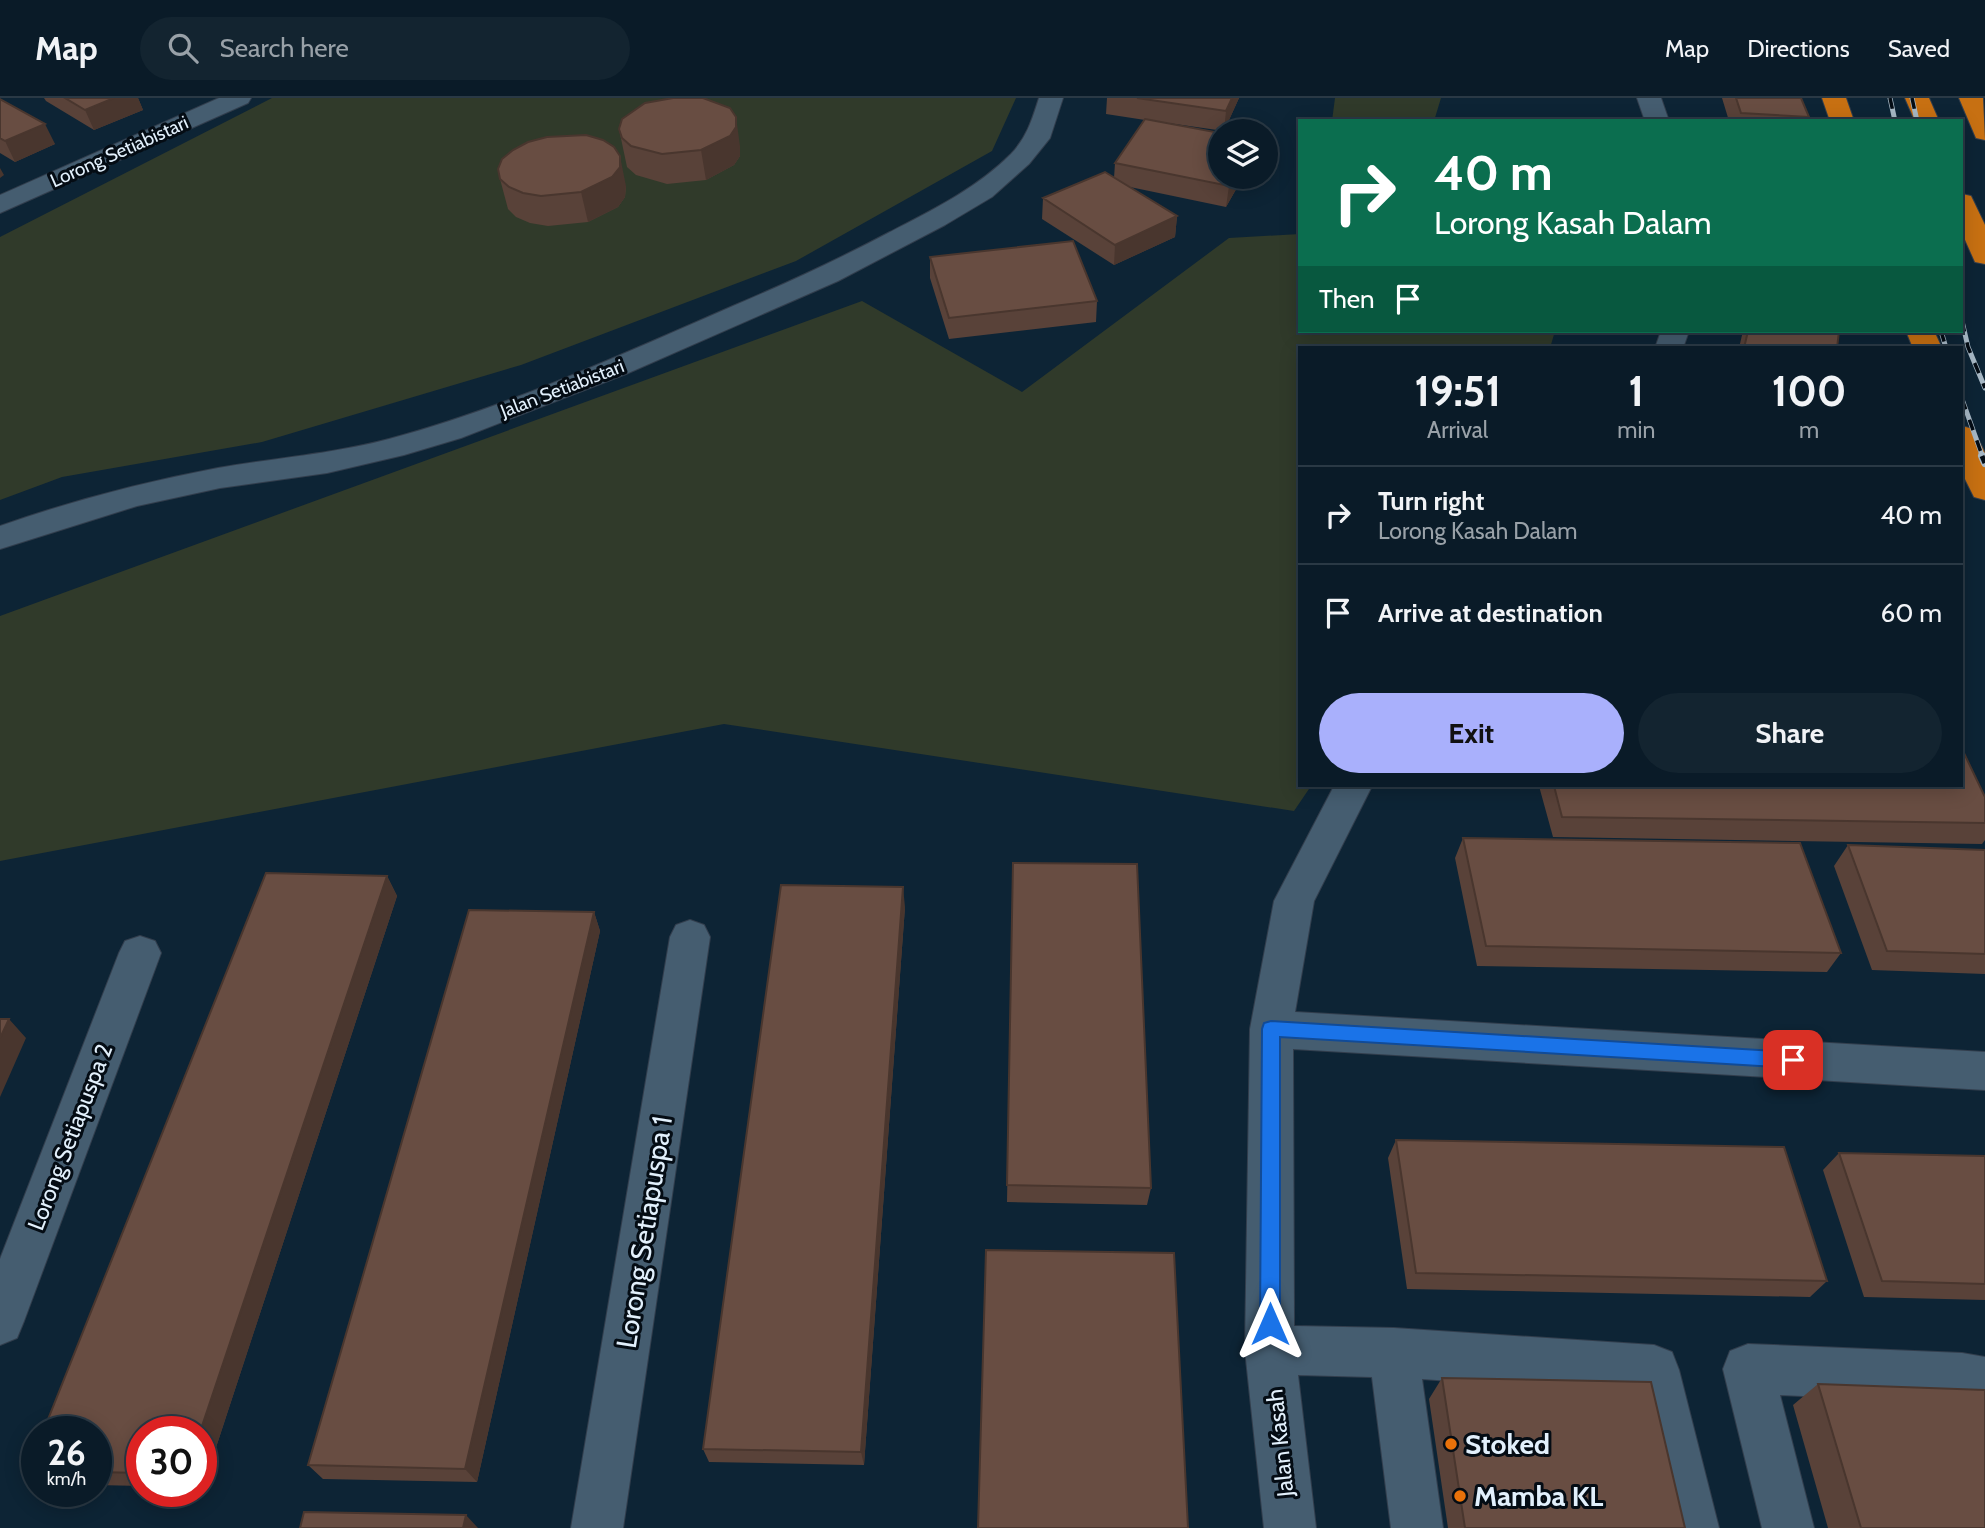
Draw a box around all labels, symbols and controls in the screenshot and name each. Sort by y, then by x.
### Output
search box [140,17,630,80]
text: Map [35,28,98,68]
icon: search [164,29,202,67]
text: Search here [220,32,349,64]
text: Map [1665,34,1709,63]
text: Directions [1747,34,1850,63]
text: Saved [1888,34,1950,63]
street label: Lorong Setiabistari [47,111,192,192]
map controls [1208,119,1278,189]
button: layers [1208,119,1278,189]
text: 40 m [1434,143,1553,202]
icon: right [1319,147,1410,238]
text: Lorong Kasah Dalam [1434,203,1712,242]
icon: arrive [1389,280,1427,318]
text: Then [1319,283,1375,315]
street label: Jalan Setiabistari [496,354,627,423]
text: 19:51 [1414,365,1501,417]
text: 1 [1629,365,1644,417]
text: 100 [1772,365,1847,417]
text: Arrival [1427,416,1488,444]
text: min [1617,416,1655,444]
text: m [1799,416,1819,444]
text: Turn right [1378,485,1484,517]
icon: right [1319,496,1357,534]
text: 40 m [1880,499,1942,531]
text: Lorong Kasah Dalam [1378,517,1578,545]
icon: arrive [1319,594,1357,632]
text: Arrive at destination [1378,597,1603,629]
text: 60 m [1880,597,1942,629]
button: Exit [1319,693,1624,773]
button: Share [1638,693,1942,773]
pin [1763,1030,1823,1090]
street label: Lorong Setiapuspa 2 [22,1040,118,1234]
icon: arrive [1774,1041,1812,1079]
street label: Lorong Setiapuspa 1 [609,1113,679,1351]
position arrow [1233,1287,1307,1361]
street label: Jalan Kasah [1260,1388,1300,1499]
speed limit sign: 30 [126,1416,217,1507]
place label: Stoked [1465,1427,1550,1461]
text: 26 [47,1431,86,1474]
marker: Stoked [1443,1436,1459,1452]
text: km/h [47,1468,86,1490]
place label: Mamba KL [1474,1479,1603,1513]
marker: Mamba KL [1452,1488,1468,1504]

